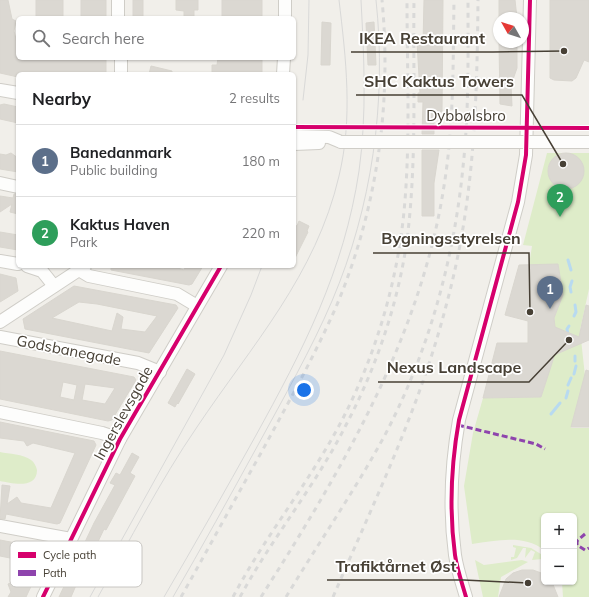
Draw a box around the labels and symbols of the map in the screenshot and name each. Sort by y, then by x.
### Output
north arrow [493,12,529,48]
callout: IKEA Restaurant [351,24,493,52]
text: IKEA Restaurant [359,28,485,48]
callout: SHC Kaktus Towers [356,67,522,95]
text: SHC Kaktus Towers [364,71,514,91]
street label: Dybbølsbro [426,106,506,125]
pin: 2 [547,184,573,217]
callout: Bygningsstyrelsen [373,225,529,253]
text: Bygningsstyrelsen [381,228,521,248]
pin: 1 [537,276,563,309]
street label: Godsbanegade [15,331,123,369]
callout: Nexus Landscape [378,354,529,382]
text: Nexus Landscape [387,357,522,377]
street label: Ingerslevsgade [89,363,157,463]
your location [294,380,314,400]
legend [10,541,142,587]
text: Cycle path [43,548,96,562]
callout: Trafiktårnet Øst [327,552,464,580]
text: Trafiktårnet Øst [335,556,457,576]
text: Path [43,566,67,580]

